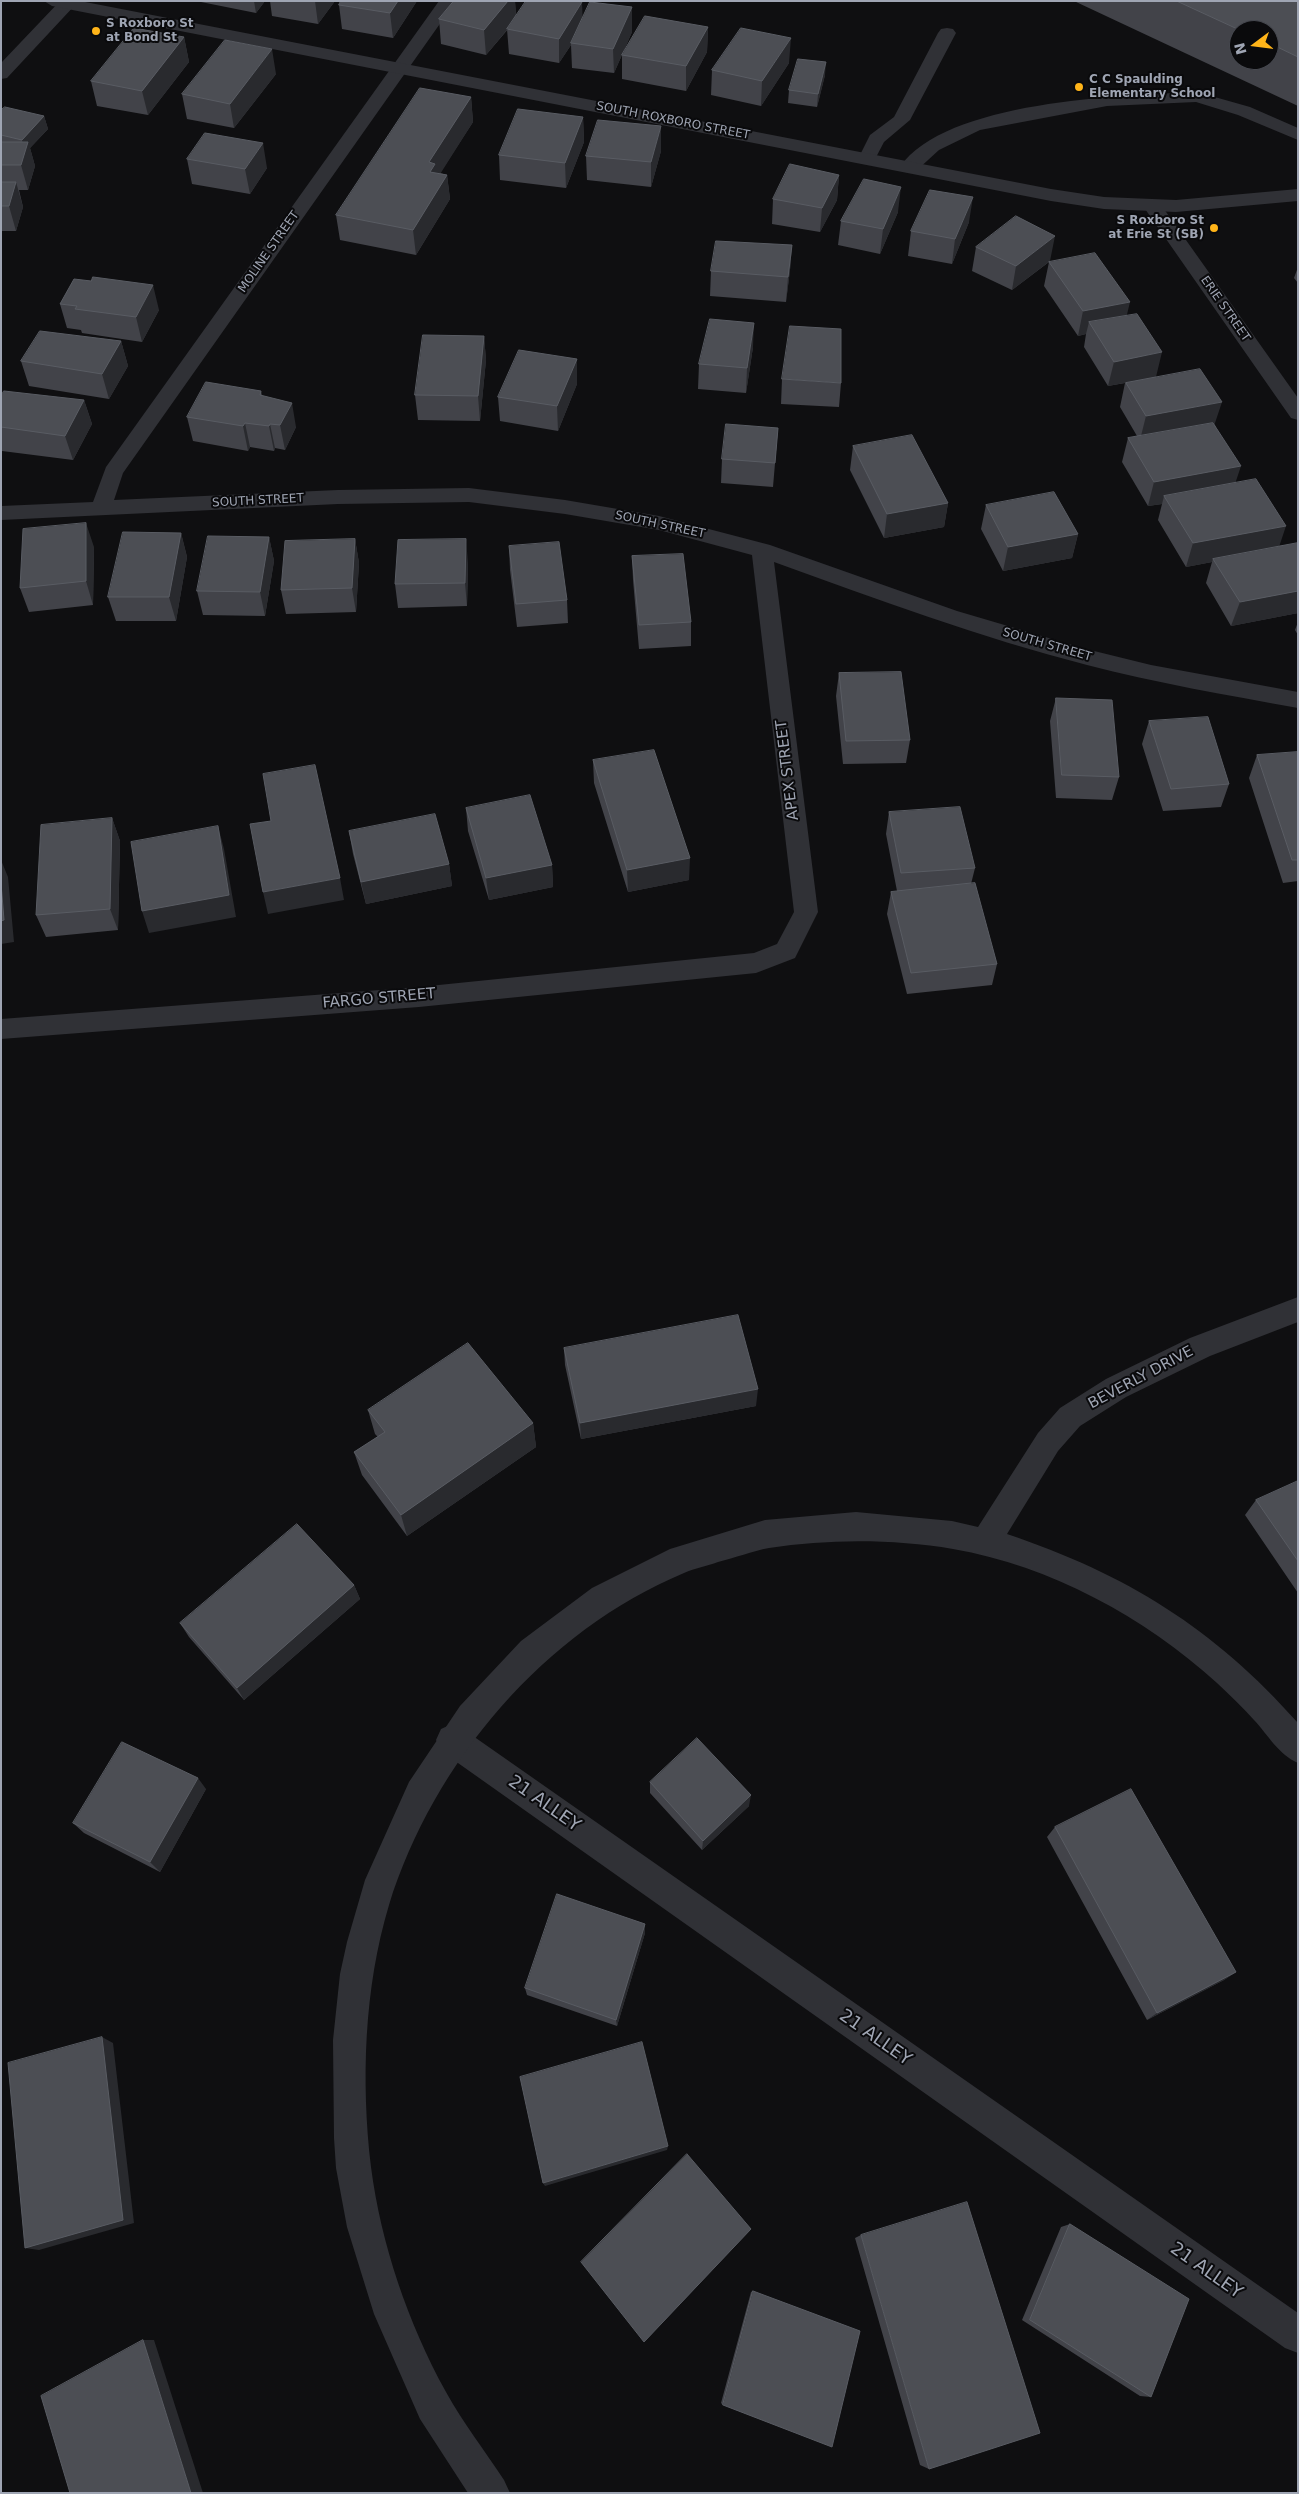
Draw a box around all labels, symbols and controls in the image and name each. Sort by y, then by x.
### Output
place label: S Roxboro St at Bond St [106,17,194,45]
north arrow [1229,20,1279,70]
marker: S Roxboro St at Bond St [90,25,102,37]
text: N [1231,41,1250,56]
place label: C C Spaulding Elementary School [1089,73,1215,101]
marker: C C Spaulding Elementary School [1073,81,1085,93]
street label: SOUTH ROXBORO STREET [595,99,751,143]
street label: MOLINE STREET [236,208,302,296]
place label: S Roxboro St at Erie St (SB) [1108,214,1204,242]
marker: S Roxboro St at Erie St (SB) [1208,222,1220,234]
street label: ERIE STREET [1197,273,1253,345]
street label: SOUTH STREET [212,491,304,511]
street label: SOUTH STREET [614,508,706,542]
street label: SOUTH STREET [1001,625,1093,665]
street label: APEX STREET [773,719,803,821]
street label: FARGO STREET [322,985,436,1013]
street label: BEVERLY DRIVE [1085,1343,1197,1413]
street label: 21 ALLEY [504,1771,584,1837]
street label: 21 ALLEY [835,2005,915,2071]
street label: 21 ALLEY [1166,2238,1246,2304]

